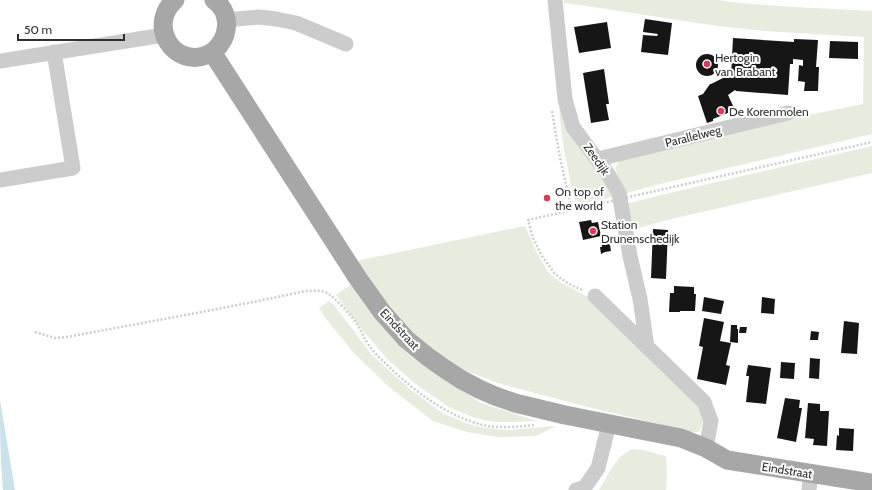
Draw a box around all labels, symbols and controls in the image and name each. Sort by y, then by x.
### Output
scale bar [18,16,124,42]
text: 50 m [24,22,52,37]
place label: Hertogin van Brabant [715,50,776,79]
marker: Hertogin van Brabant [702,59,712,69]
place label: De Korenmolen [729,104,809,119]
marker: De Korenmolen [716,106,726,116]
street label: Parallelweg [663,122,724,150]
street label: Zeedijk [581,140,614,178]
place label: On top of the world [555,184,604,213]
marker: On top of the world [542,193,552,203]
place label: Station Drunenschedijk [601,217,680,246]
marker: Station Drunenschedijk [588,226,598,236]
street label: Eindstraat [377,305,423,353]
street label: Eindstraat [761,459,813,481]

